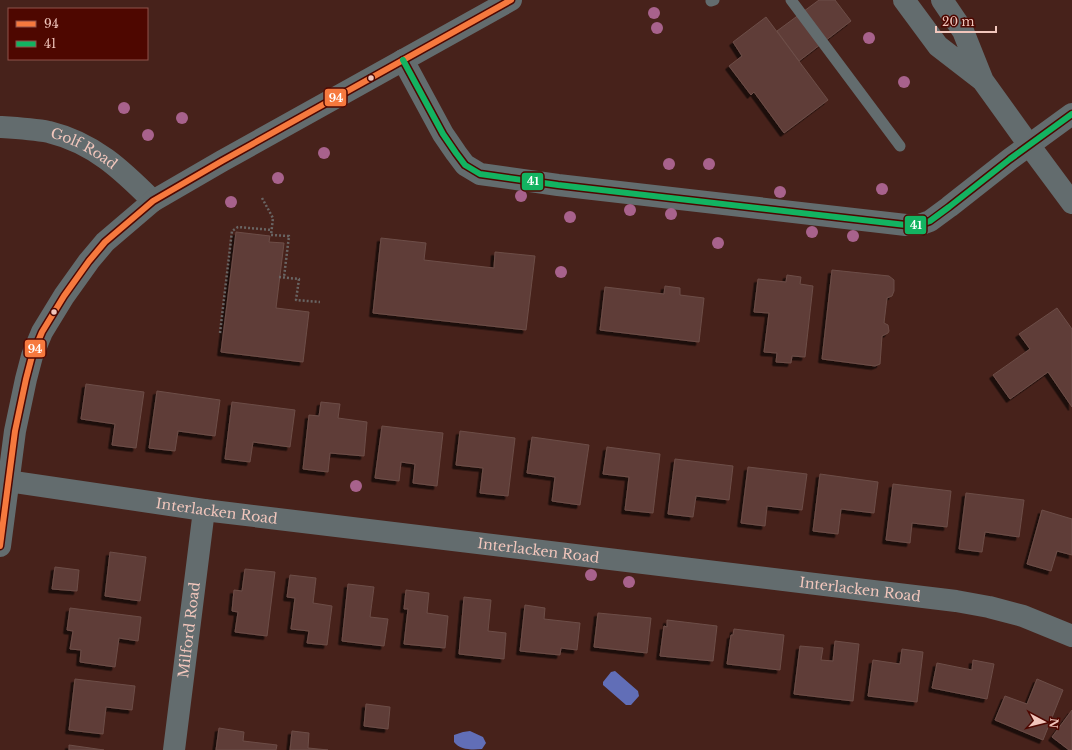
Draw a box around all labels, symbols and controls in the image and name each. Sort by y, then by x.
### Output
legend [8,8,148,60]
scale bar [936,8,996,34]
text: 20 m [942,14,974,29]
text: 94 [44,16,59,31]
text: 41 [44,36,56,51]
unlabelled marker [366,73,376,83]
line badge: 94 [324,88,347,107]
text: 94 [329,91,343,105]
street label: Golf Road [49,124,121,173]
line badge: 41 [521,172,544,191]
text: 41 [527,174,539,188]
line badge: 41 [904,215,927,235]
text: 41 [910,218,922,232]
unlabelled marker [49,307,59,317]
line badge: 94 [24,339,46,358]
text: 94 [28,342,42,356]
street label: Interlacken Road [155,494,279,528]
street label: Interlacken Road [477,534,601,567]
street label: Interlacken Road [798,573,922,606]
street label: Milford Road [174,580,204,679]
north arrow [1024,702,1064,742]
text: N [1046,717,1062,730]

